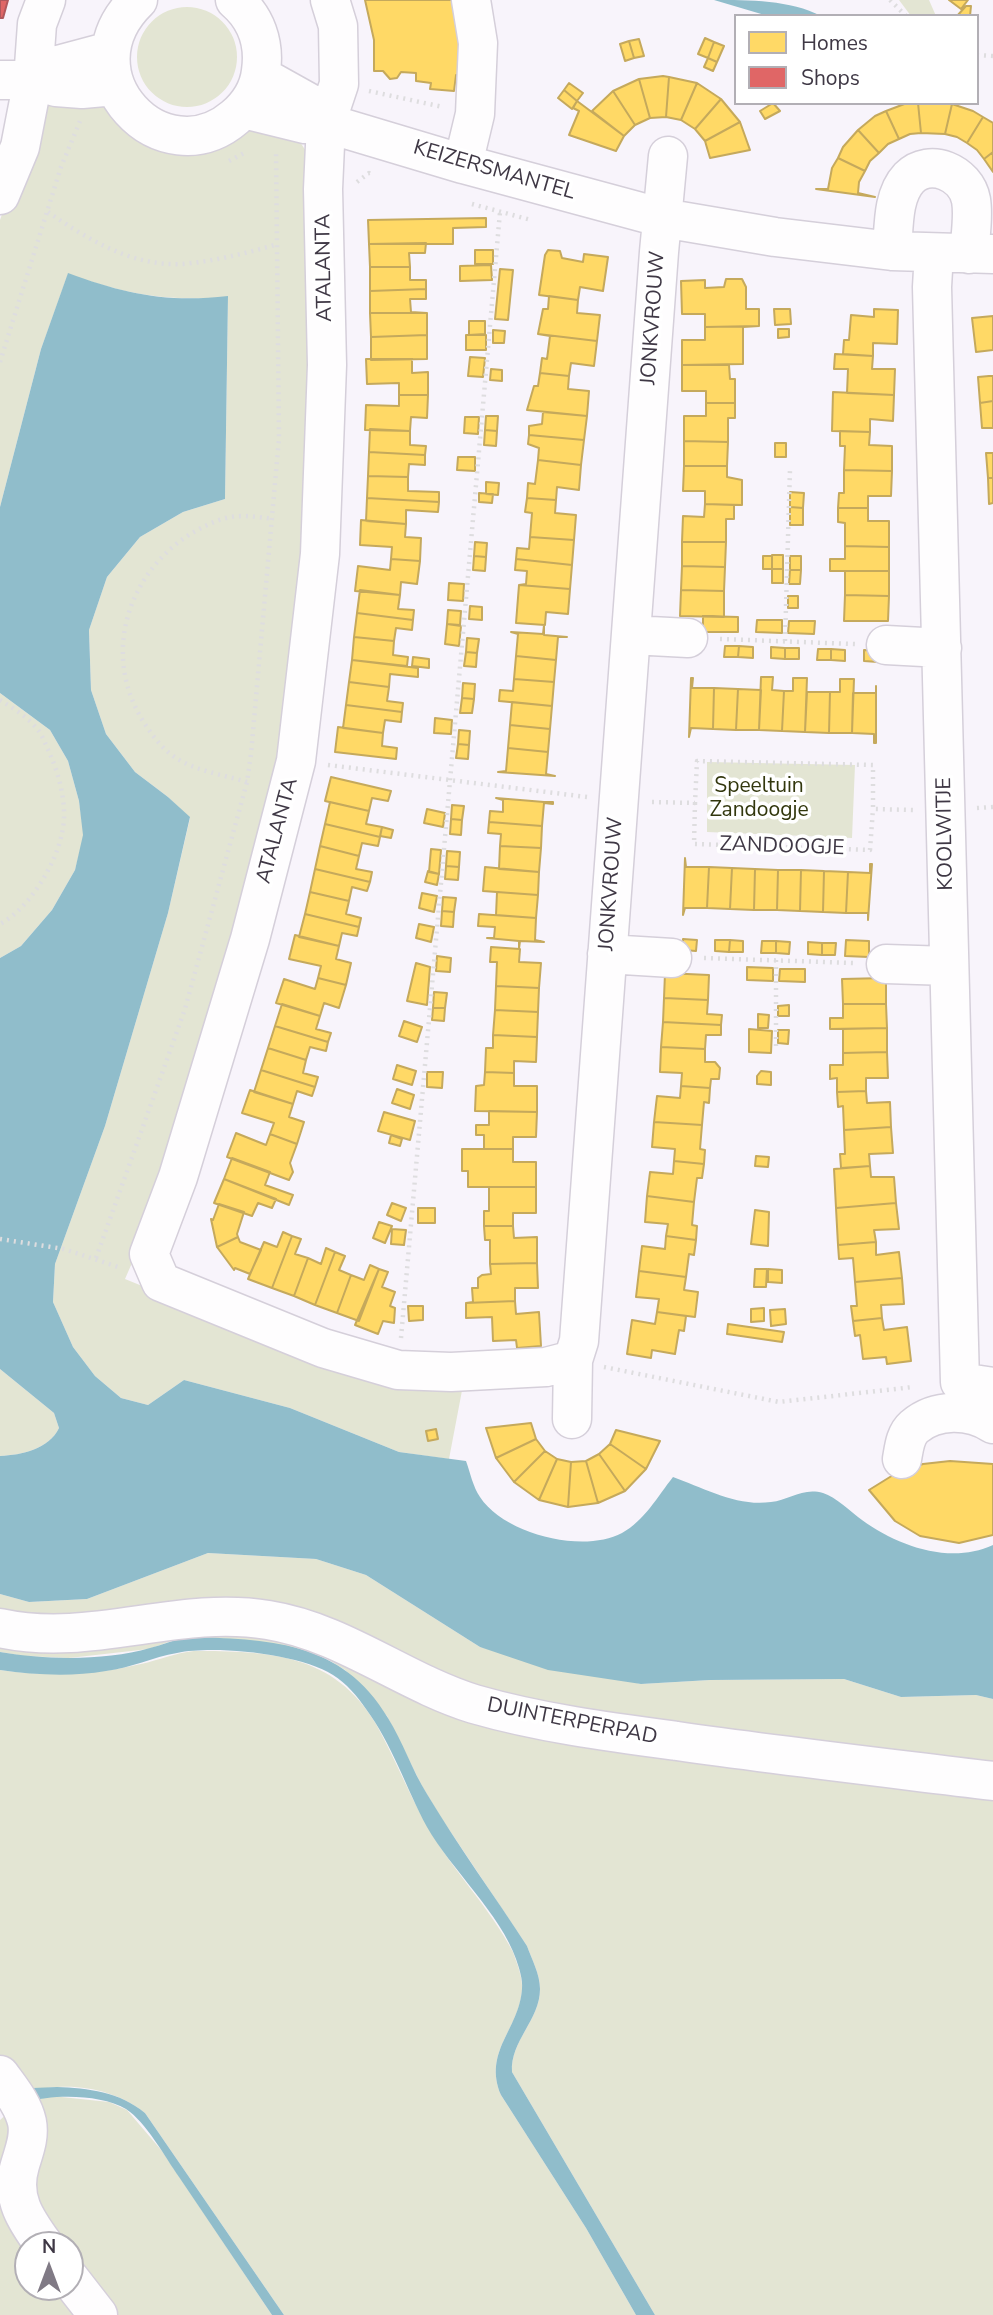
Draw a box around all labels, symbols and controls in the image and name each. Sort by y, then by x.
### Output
legend [734,14,979,105]
text: Homes [801,29,868,57]
text: Shops [801,64,860,92]
street label: KEIZERSMANTEL [410,136,578,206]
street label: ATALANTA [311,214,339,322]
street label: JONKVROUW [637,250,671,386]
park label: Speeltuin Zandoogje [709,774,809,824]
street label: ATALANTA [252,775,304,887]
street label: KOOLWITJE [932,777,960,891]
street label: JONKVROUW [595,816,629,952]
street label: ZANDOOGJE [719,832,845,862]
street label: DUINTERPERPAD [485,1693,659,1751]
north arrow [14,2231,84,2301]
text: N [42,2234,56,2260]

